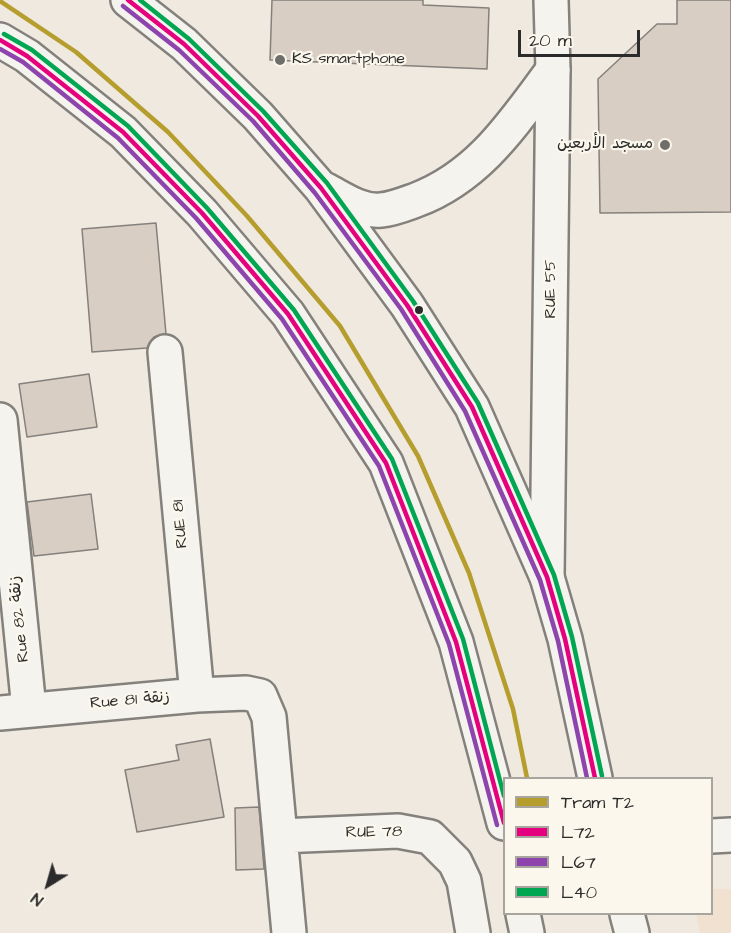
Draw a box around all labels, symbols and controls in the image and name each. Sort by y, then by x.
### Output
scale bar [521,18,642,56]
text: 20 m [529,28,572,53]
place label: KS smartphone [292,50,405,70]
marker: KS smartphone [273,53,287,67]
place label: مسجد الأربعين [557,135,653,155]
marker: مسجد الأربعين [658,138,672,152]
street label: RUE 55 [542,260,562,318]
unlabelled marker [413,304,425,316]
street label: RUE 81 [169,499,193,549]
street label: Rue 82 زنقة [6,575,34,663]
street label: Rue 81 زنقة [89,688,171,714]
legend [503,777,713,915]
text: Tram T2 [561,790,634,815]
text: L72 [561,820,595,845]
street label: RUE 78 [346,823,402,843]
text: L67 [561,850,596,875]
north arrow [18,855,78,915]
text: L40 [561,880,597,905]
text: N [27,888,48,911]

